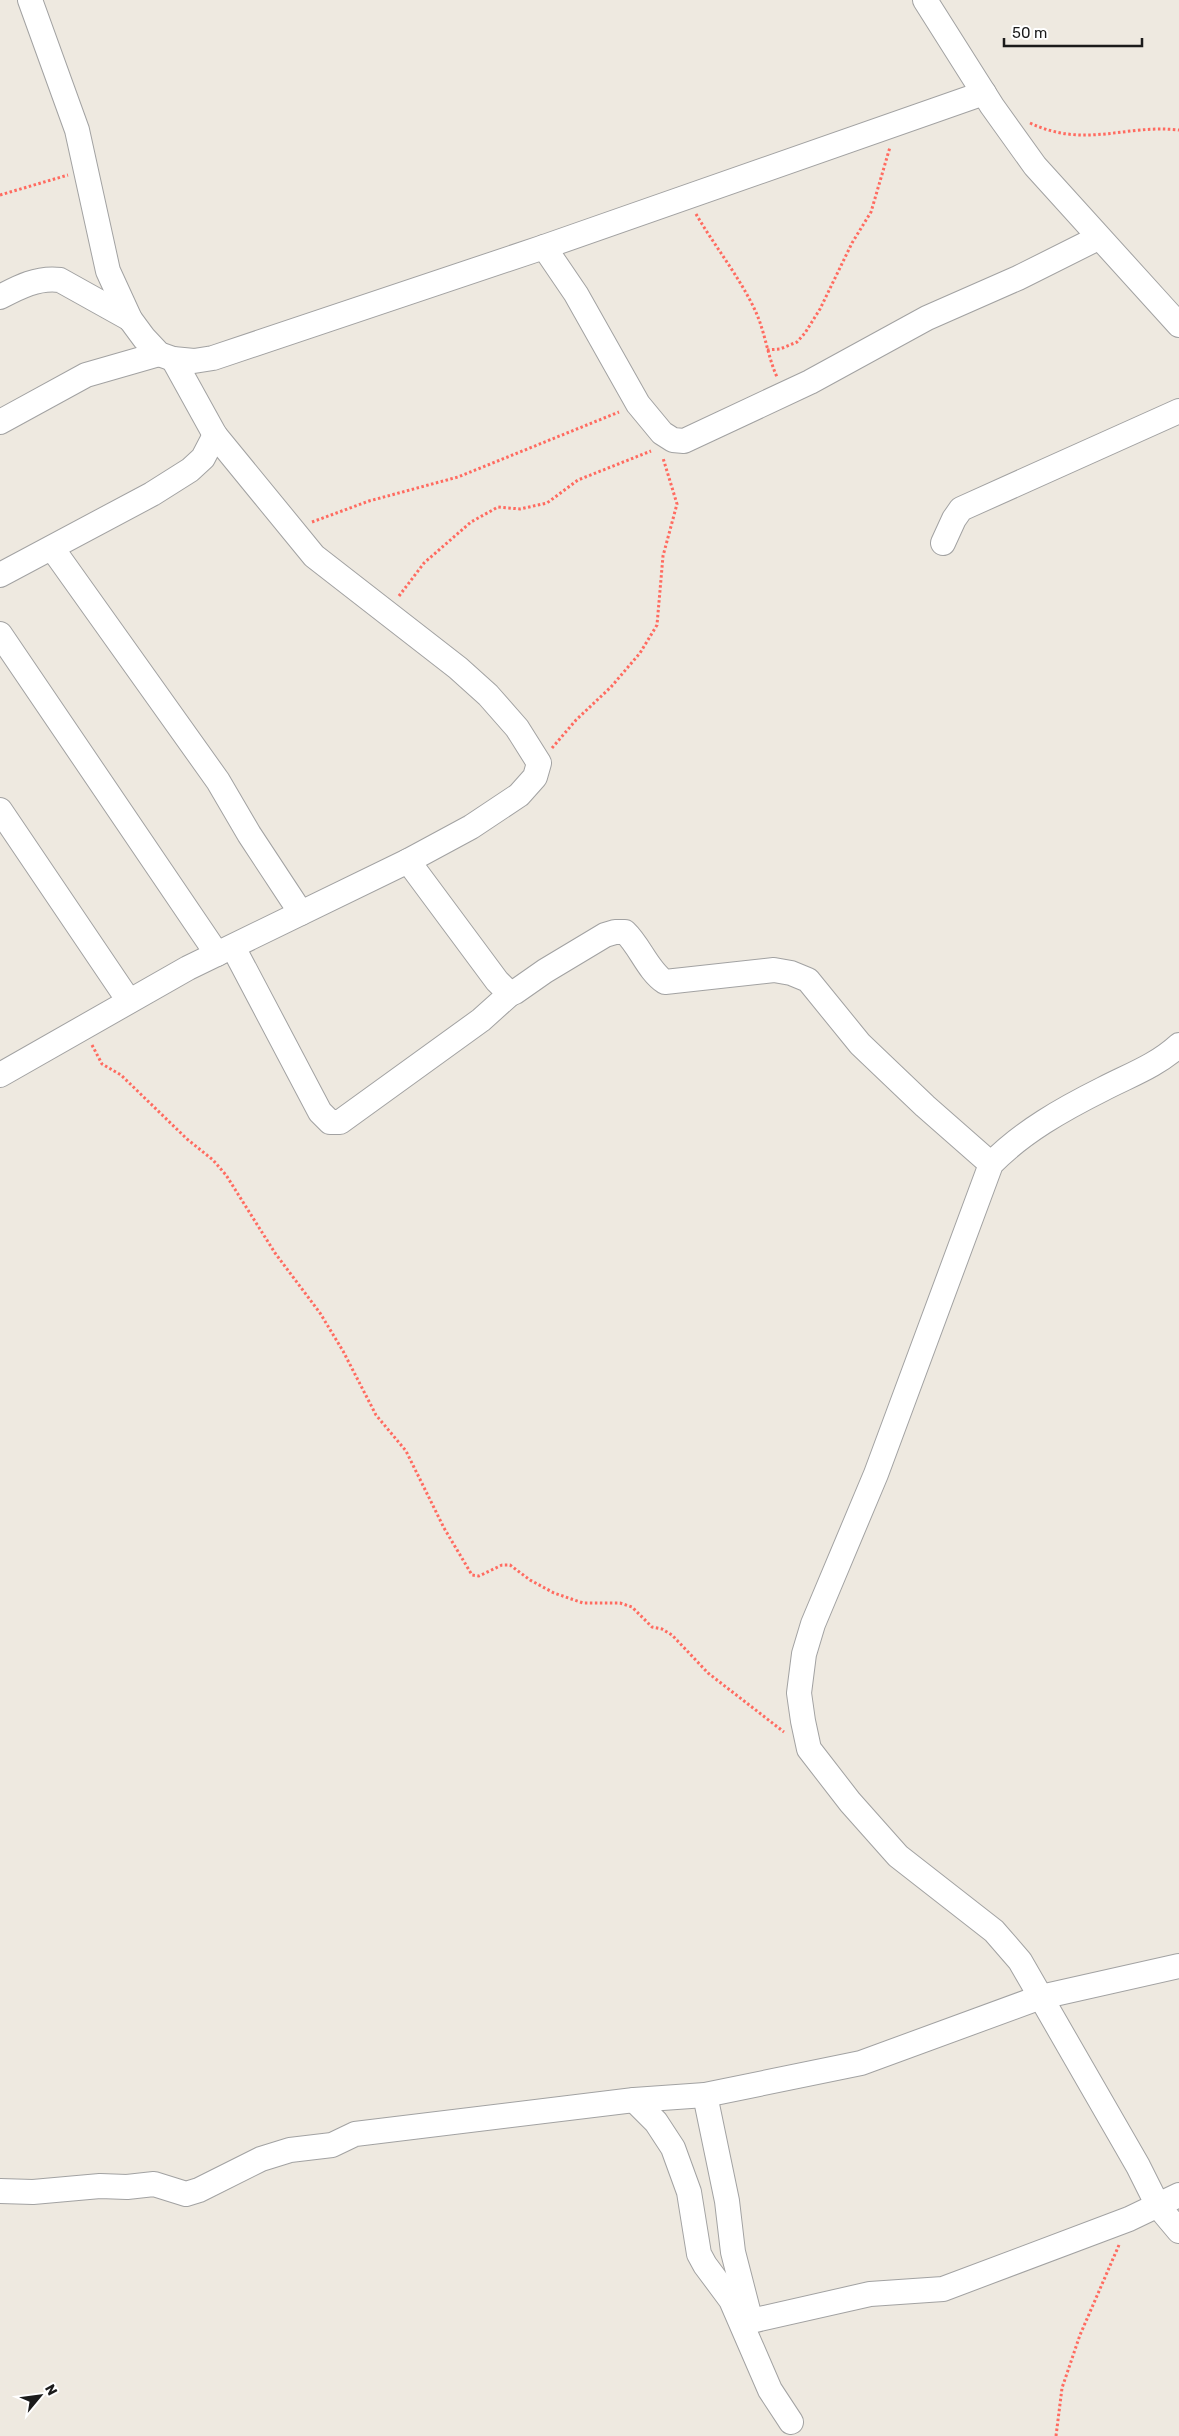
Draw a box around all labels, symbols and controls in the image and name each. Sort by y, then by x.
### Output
scale bar [1004,15,1142,47]
text: 50 m [1012,24,1047,42]
north arrow [15,2371,65,2421]
text: N [41,2381,61,2398]

